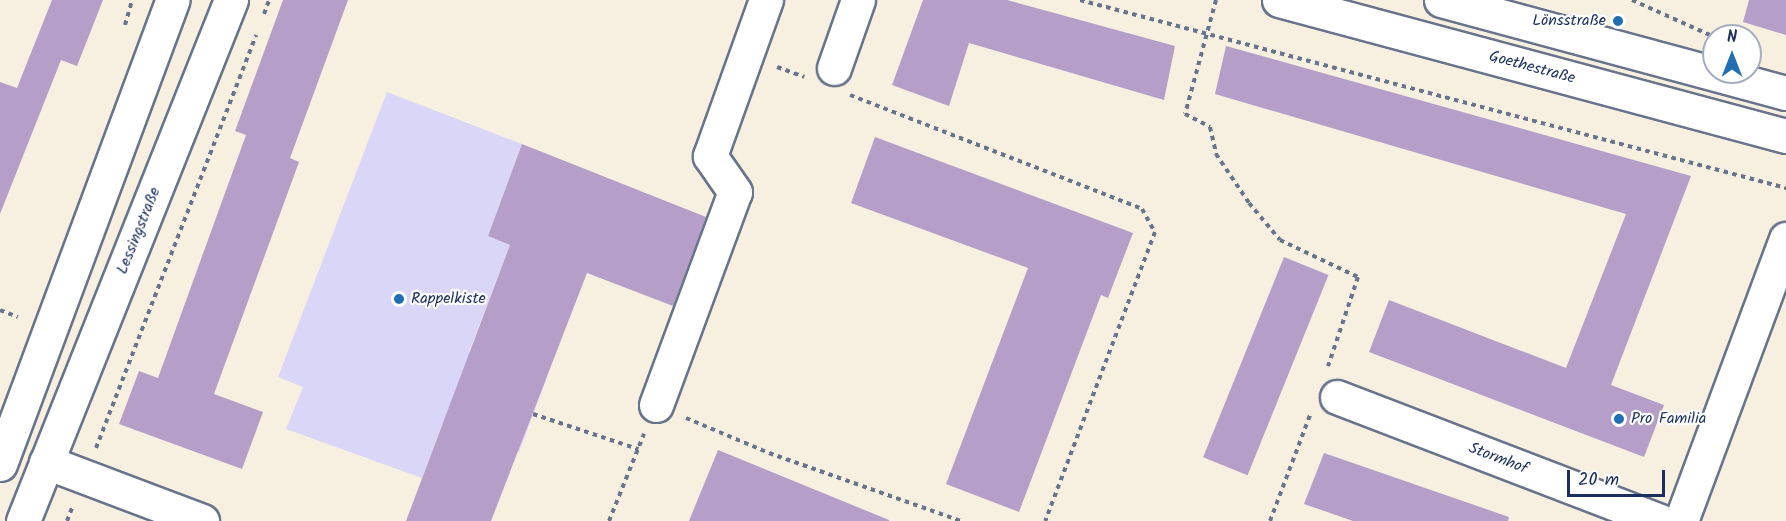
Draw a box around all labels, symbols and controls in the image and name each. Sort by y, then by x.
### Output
place label: Lönsstraße [1532,11,1606,31]
marker: Lönsstraße [1611,14,1625,28]
north arrow [1702,24,1762,84]
text: N [1727,25,1737,50]
street label: Goethestraße [1487,47,1577,89]
street label: Lessingstraße [113,185,165,277]
place label: Rappelkiste [411,289,486,309]
marker: Rappelkiste [392,292,406,306]
place label: Pro Familia [1631,409,1706,429]
marker: Pro Familia [1612,412,1626,426]
street label: Stormhof [1466,439,1530,479]
scale bar [1570,458,1668,496]
text: 20 m [1578,466,1619,495]

